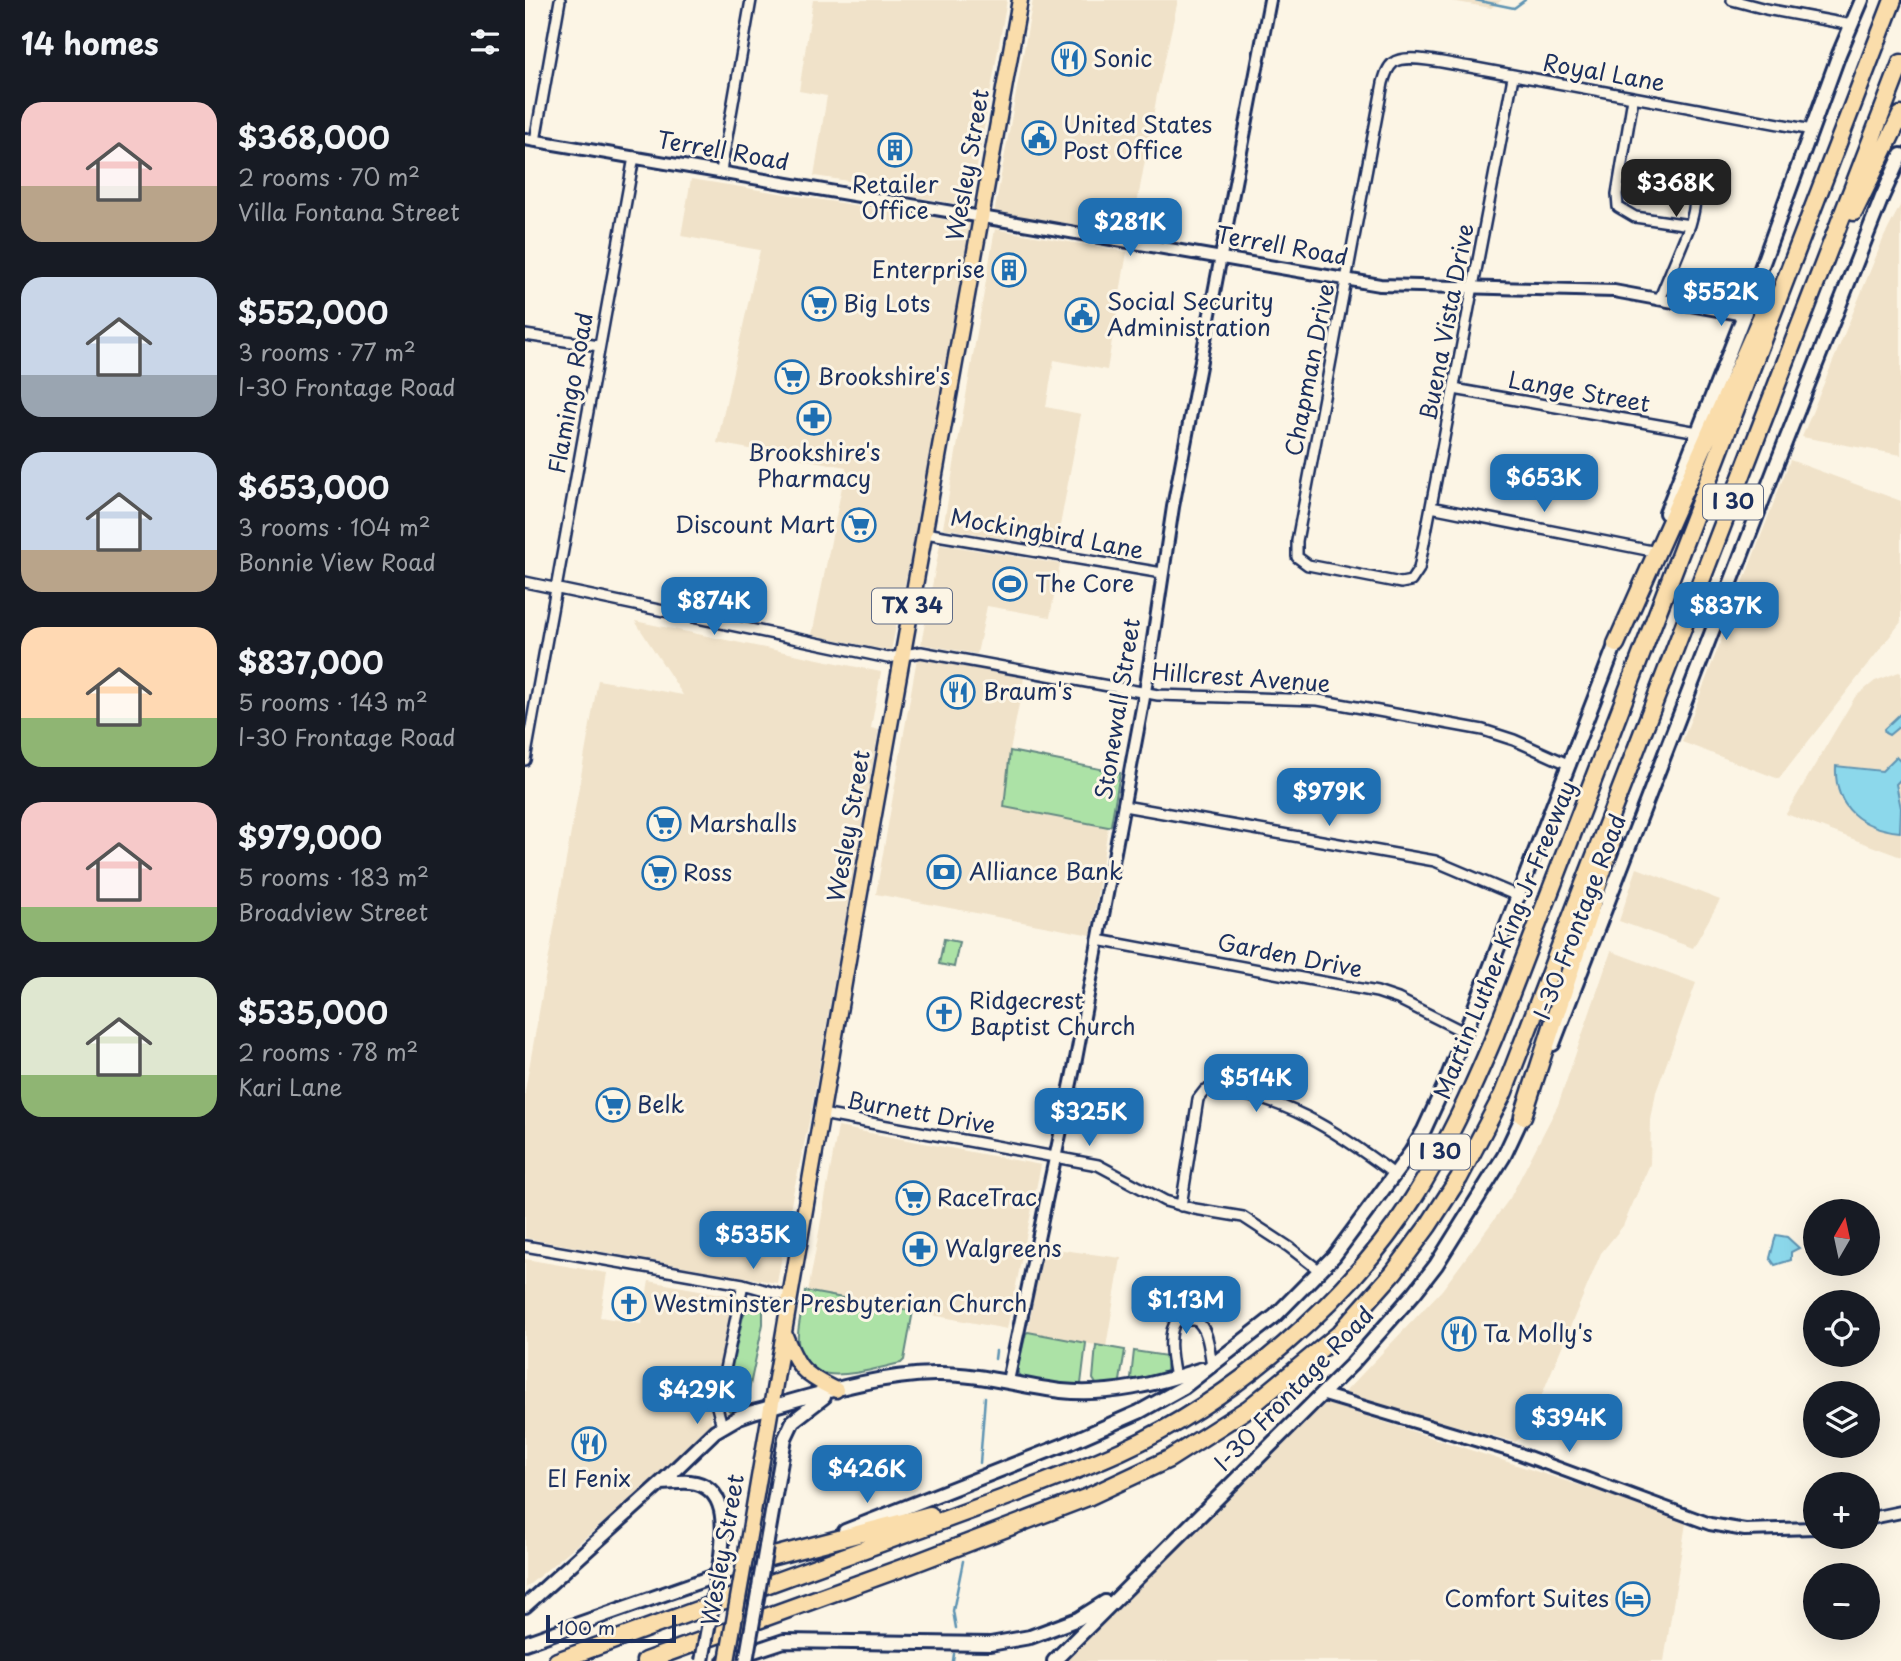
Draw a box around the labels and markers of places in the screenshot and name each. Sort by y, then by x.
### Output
restaurant icon: Sonic [1050,40,1088,78]
place label: Sonic [1093,40,1152,75]
place label: United States Post Office [1063,106,1212,167]
public building icon: United States Post Office [1020,119,1058,157]
building icon: Retailer Office [876,131,914,169]
pin: $368K [1627,160,1725,219]
place label: Retailer Office [852,166,939,227]
pin: $281K [1081,198,1179,258]
place label: Enterprise [872,251,985,286]
building icon: Enterprise [990,251,1028,289]
pin: $552K [1672,268,1770,328]
place label: Social Security Administration [1107,283,1274,344]
supermarket icon: Big Lots [800,285,838,323]
place label: Big Lots [843,285,931,320]
public building icon: Social Security Administration [1063,296,1101,334]
supermarket icon: Brookshire's [773,358,811,396]
place label: Brookshire's [817,358,950,393]
pharmacy icon: Brookshire's Pharmacy [795,399,833,437]
place label: Brookshire's Pharmacy [747,434,881,495]
pin: $653K [1495,454,1593,514]
place label: Discount Mart [675,506,835,541]
supermarket icon: Discount Mart [840,506,878,544]
sports icon: The Core [991,565,1029,603]
place label: The Core [1035,565,1134,600]
pin: $874K [665,578,763,637]
pin: $837K [1677,582,1775,642]
restaurant icon: Braum's [939,673,977,711]
place label: Braum's [983,673,1072,708]
pin: $979K [1280,768,1378,828]
supermarket icon: Marshalls [645,805,683,843]
place label: Marshalls [689,805,797,840]
bank icon: Alliance Bank [925,853,963,891]
place label: Alliance Bank [969,853,1123,888]
supermarket icon: Ross [640,854,678,892]
place label: Ross [683,854,732,889]
place label: Ridgecrest Baptist Church [969,982,1136,1043]
church icon: Ridgecrest Baptist Church [925,995,963,1033]
pin: $514K [1207,1054,1305,1114]
supermarket icon: Belk [594,1086,632,1124]
place label: Belk [637,1086,685,1121]
pin: $325K [1040,1088,1138,1148]
supermarket icon: RaceTrac [894,1179,932,1217]
place label: RaceTrac [937,1179,1037,1214]
pin: $535K [704,1212,802,1271]
pharmacy icon: Walgreens [901,1230,939,1268]
place label: Walgreens [945,1230,1062,1265]
pin: $1.13M [1129,1276,1243,1336]
church icon: Westminster Presbyterian Church [610,1285,648,1323]
place label: Westminster Presbyterian Church [653,1285,1027,1320]
restaurant icon: Ta Molly's [1440,1315,1478,1353]
place label: Ta Molly's [1483,1315,1593,1350]
pin: $429K [648,1366,746,1426]
pin: $394K [1520,1394,1618,1454]
restaurant icon: El Fenix [570,1425,608,1463]
pin: $426K [818,1446,916,1505]
place label: El Fenix [547,1460,631,1495]
place label: Comfort Suites [1444,1580,1609,1615]
hotel icon: Comfort Suites [1614,1580,1652,1618]

